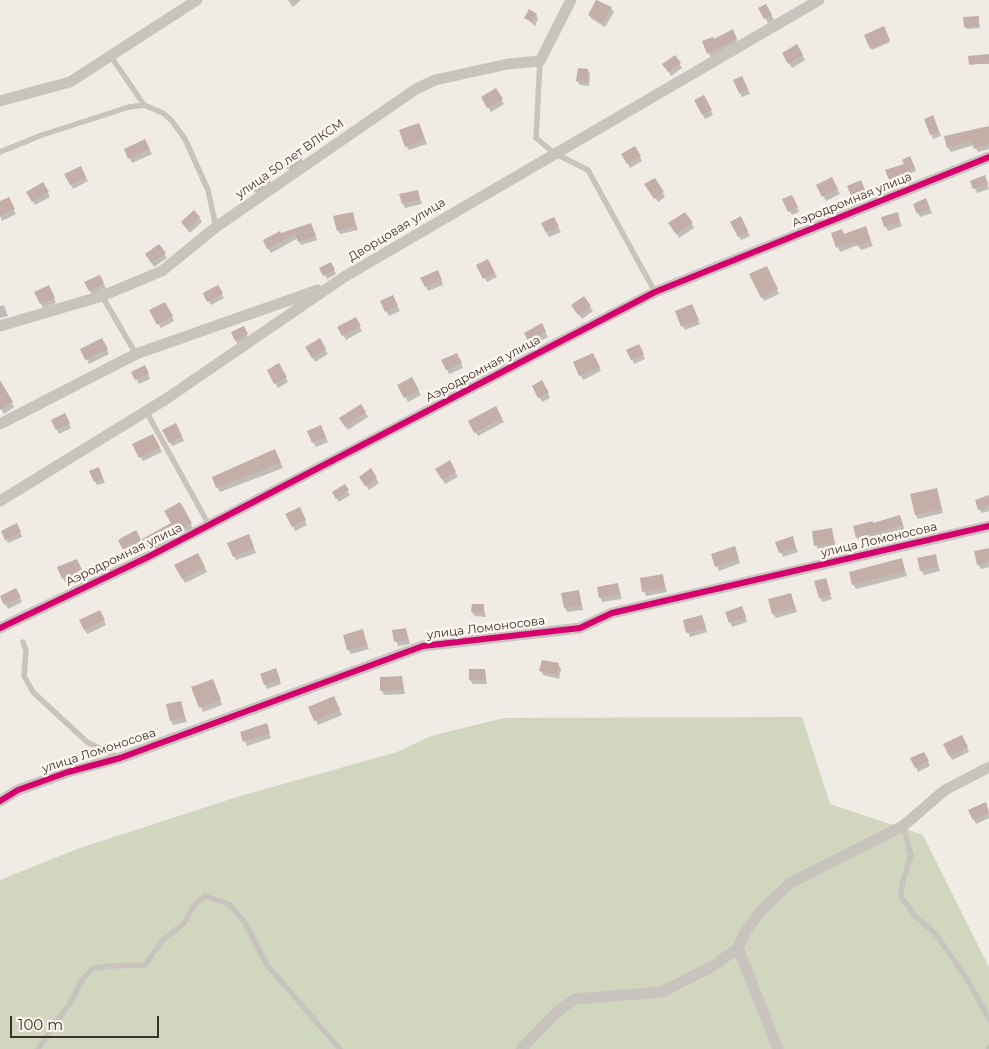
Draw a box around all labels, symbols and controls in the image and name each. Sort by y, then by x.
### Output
street label: улица 50 лет ВЛКСМ [233,116,347,202]
street label: Аэродромная улица [790,169,914,231]
street label: Дворцовая улица [346,195,448,265]
street label: Аэродромная улица [423,333,543,405]
street label: улица Ломоносова [819,520,939,560]
street label: Аэродромная улица [63,521,185,589]
street label: улица Ломоносова [426,614,546,642]
street label: улица Ломоносова [40,726,158,776]
scale bar [12,1006,161,1038]
text: 100 m [18,1015,63,1034]

